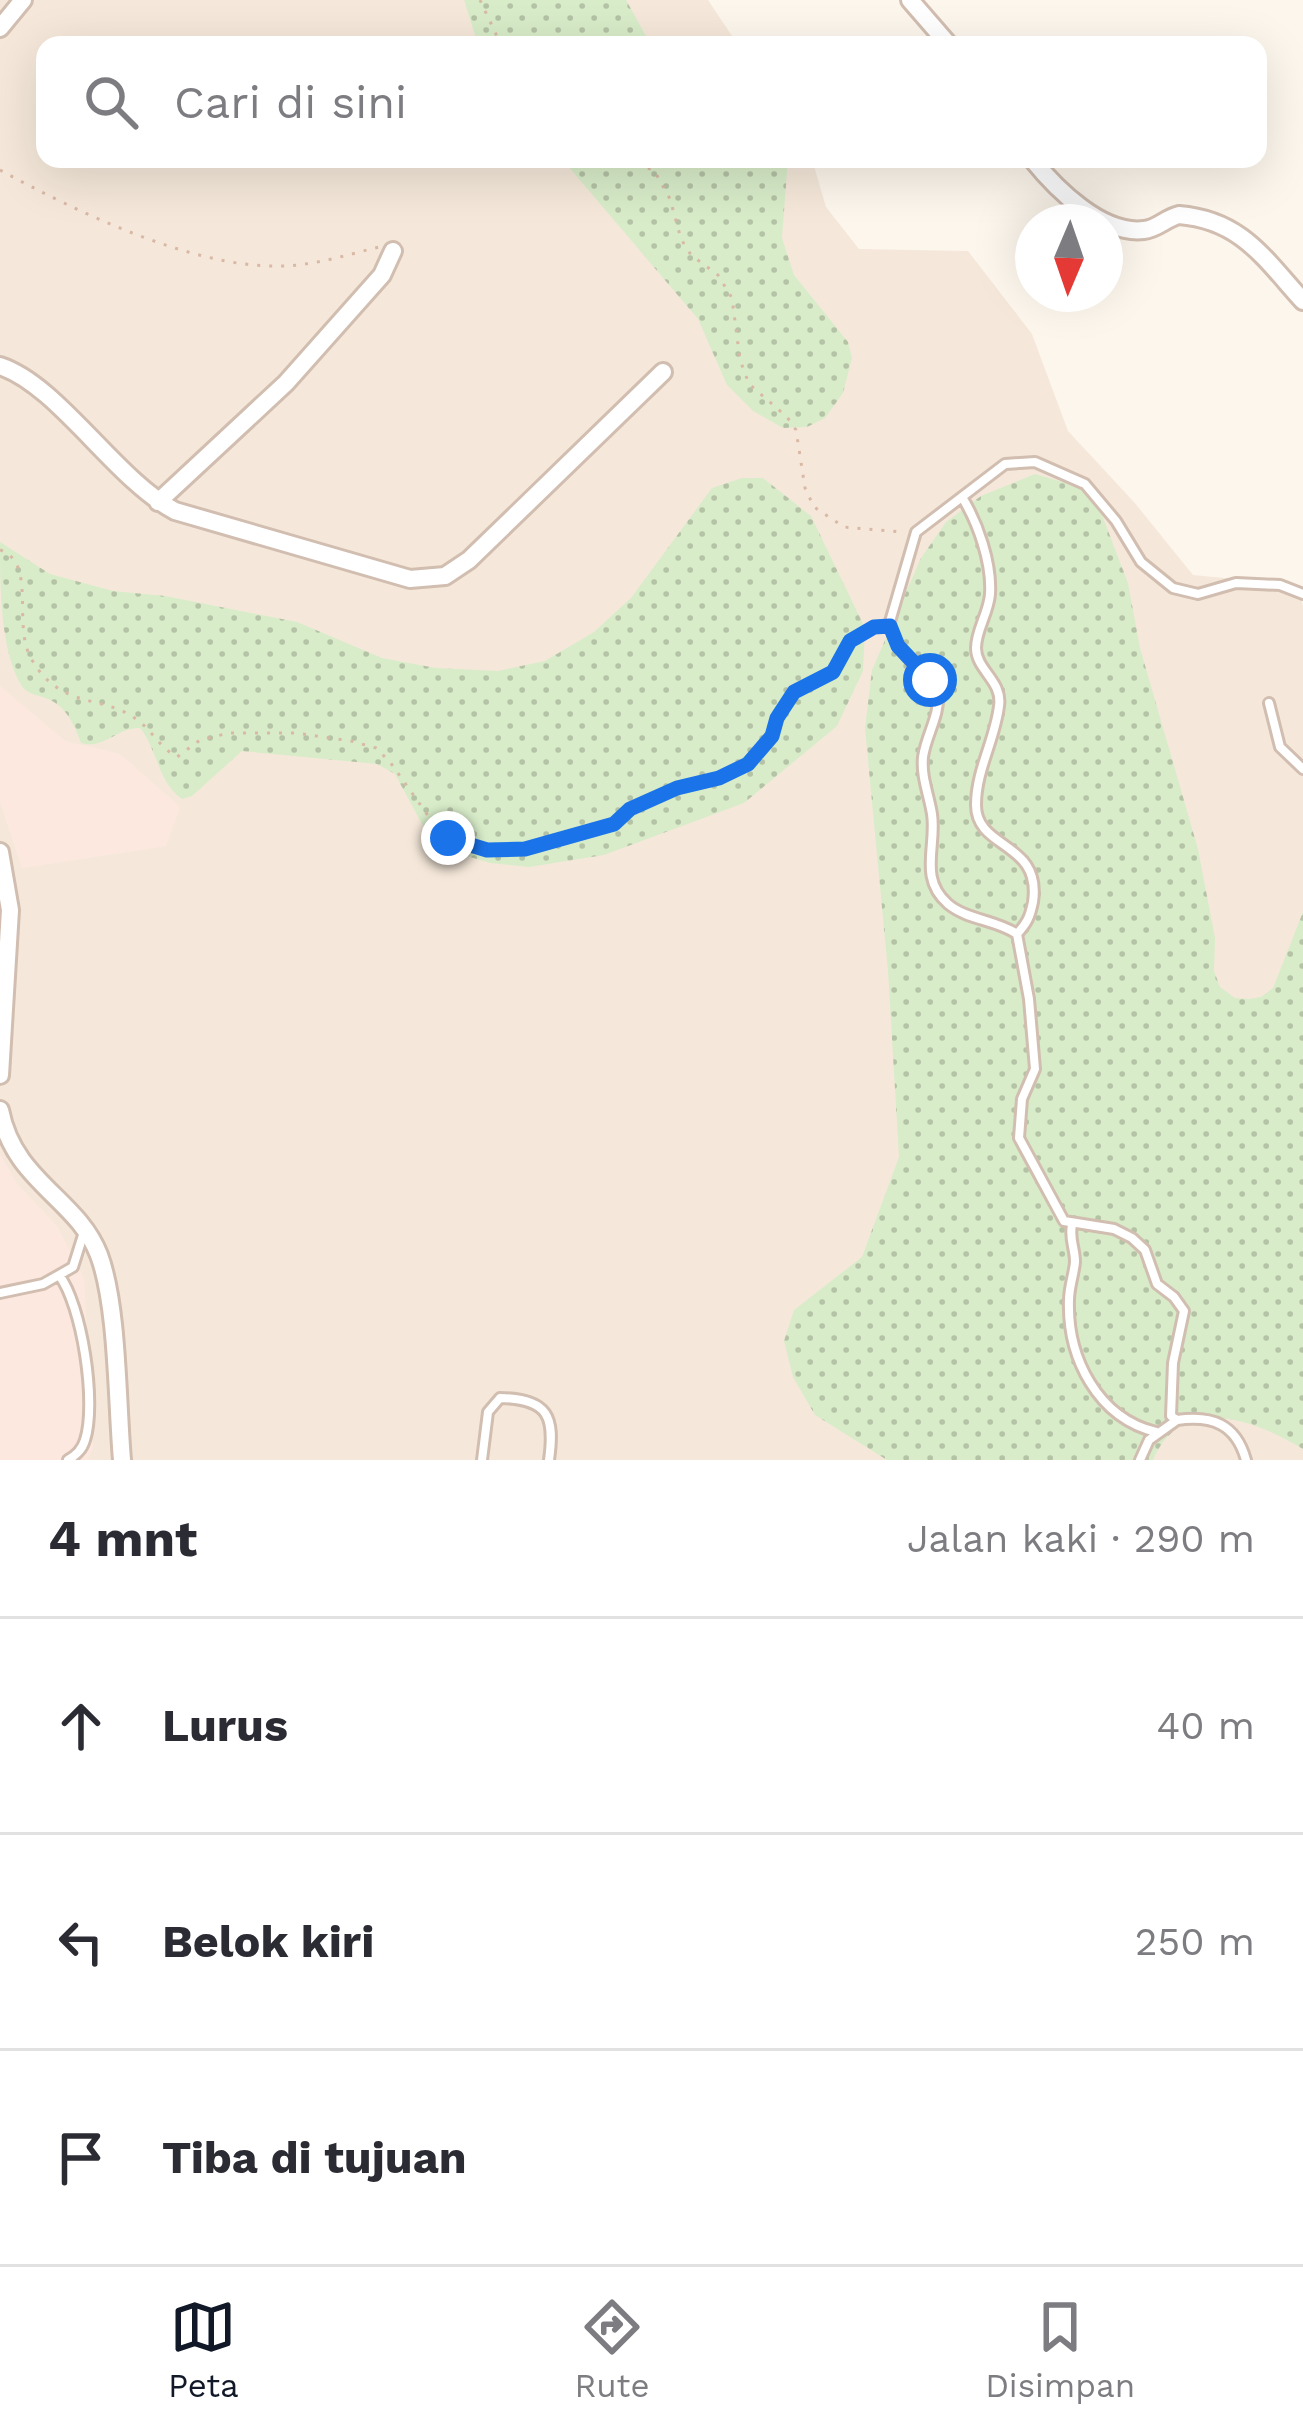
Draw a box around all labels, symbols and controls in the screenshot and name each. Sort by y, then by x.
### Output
search box [36,36,1267,168]
icon: search [78,69,144,135]
text: Cari di sini [174,76,407,129]
north arrow [1015,204,1123,312]
route start [903,653,957,707]
route end [421,811,475,865]
text: 4 mnt [48,1509,197,1568]
text: Jalan kaki · 290 m [907,1516,1255,1561]
icon: ahead [48,1693,114,1759]
text: Lurus [162,1699,288,1752]
text: 40 m [1156,1703,1255,1748]
icon: left [48,1909,114,1975]
text: Belok kiri [162,1915,374,1968]
text: 250 m [1135,1919,1255,1964]
icon: arrive [48,2125,114,2191]
text: Tiba di tujuan [162,2131,467,2184]
tab: Peta [168,2294,239,2405]
tab: Rute [575,2294,649,2405]
tab: Disimpan [985,2294,1135,2405]

